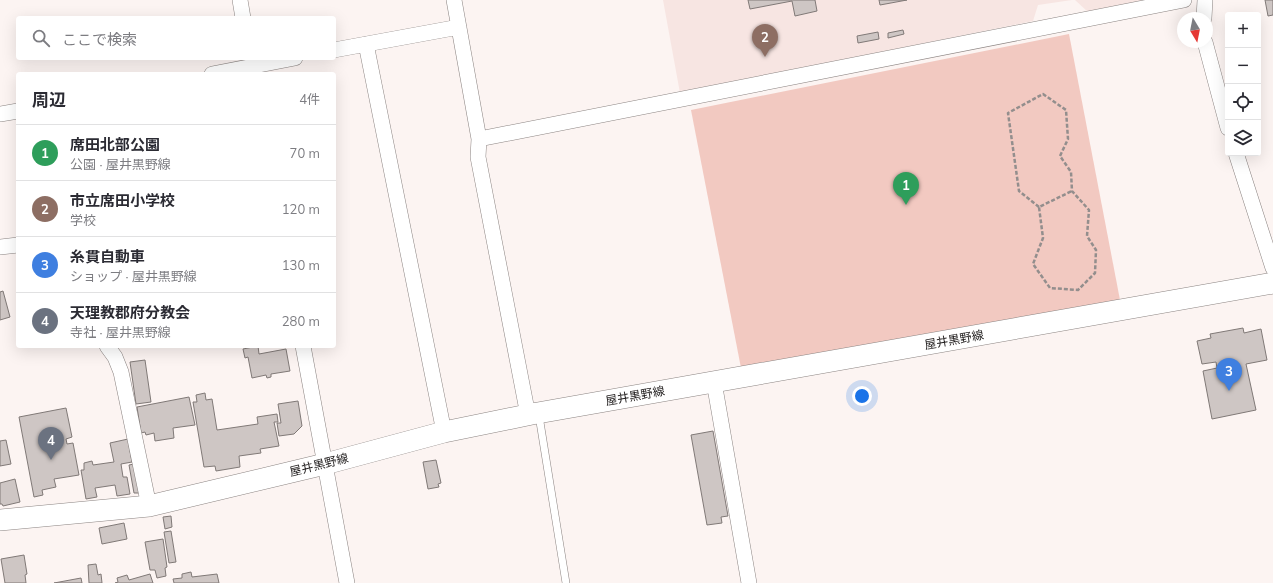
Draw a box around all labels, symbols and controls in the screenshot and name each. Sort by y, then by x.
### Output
north arrow [1177,12,1213,48]
map controls [1225,12,1261,156]
button: + [1225,12,1261,48]
search box [16,16,336,60]
pin: 2 [752,24,778,57]
icon: search [30,27,52,49]
text: ここで検索 [62,30,137,49]
button: − [1225,48,1261,84]
button: locate [1225,84,1261,120]
text: 周辺 [32,89,66,110]
text: 4件 [299,91,320,107]
button: layers [1225,120,1261,156]
text: 席田北部公園 [70,135,160,154]
text: 1 [41,145,49,161]
text: 70 m [290,145,320,161]
text: 公園 · 屋井黒野線 [70,156,171,172]
pin: 1 [893,172,919,205]
text: 市立席田小学校 [70,191,175,210]
text: 2 [41,201,49,217]
text: 120 m [282,201,320,217]
text: 学校 [70,212,96,228]
text: 糸貫自動車 [70,247,145,266]
text: 3 [41,257,49,273]
text: 130 m [282,257,320,273]
text: ショップ · 屋井黒野線 [70,268,197,284]
text: 天理教郡府分教会 [70,303,190,322]
text: 4 [41,313,49,329]
text: 280 m [282,313,320,329]
text: 寺社 · 屋井黒野線 [70,324,171,340]
street label: 屋井黒野線 [923,327,985,352]
pin: 3 [1216,358,1242,391]
street label: 屋井黒野線 [604,383,666,408]
your location [852,386,872,406]
pin: 4 [38,427,64,460]
street label: 屋井黒野線 [288,450,350,479]

